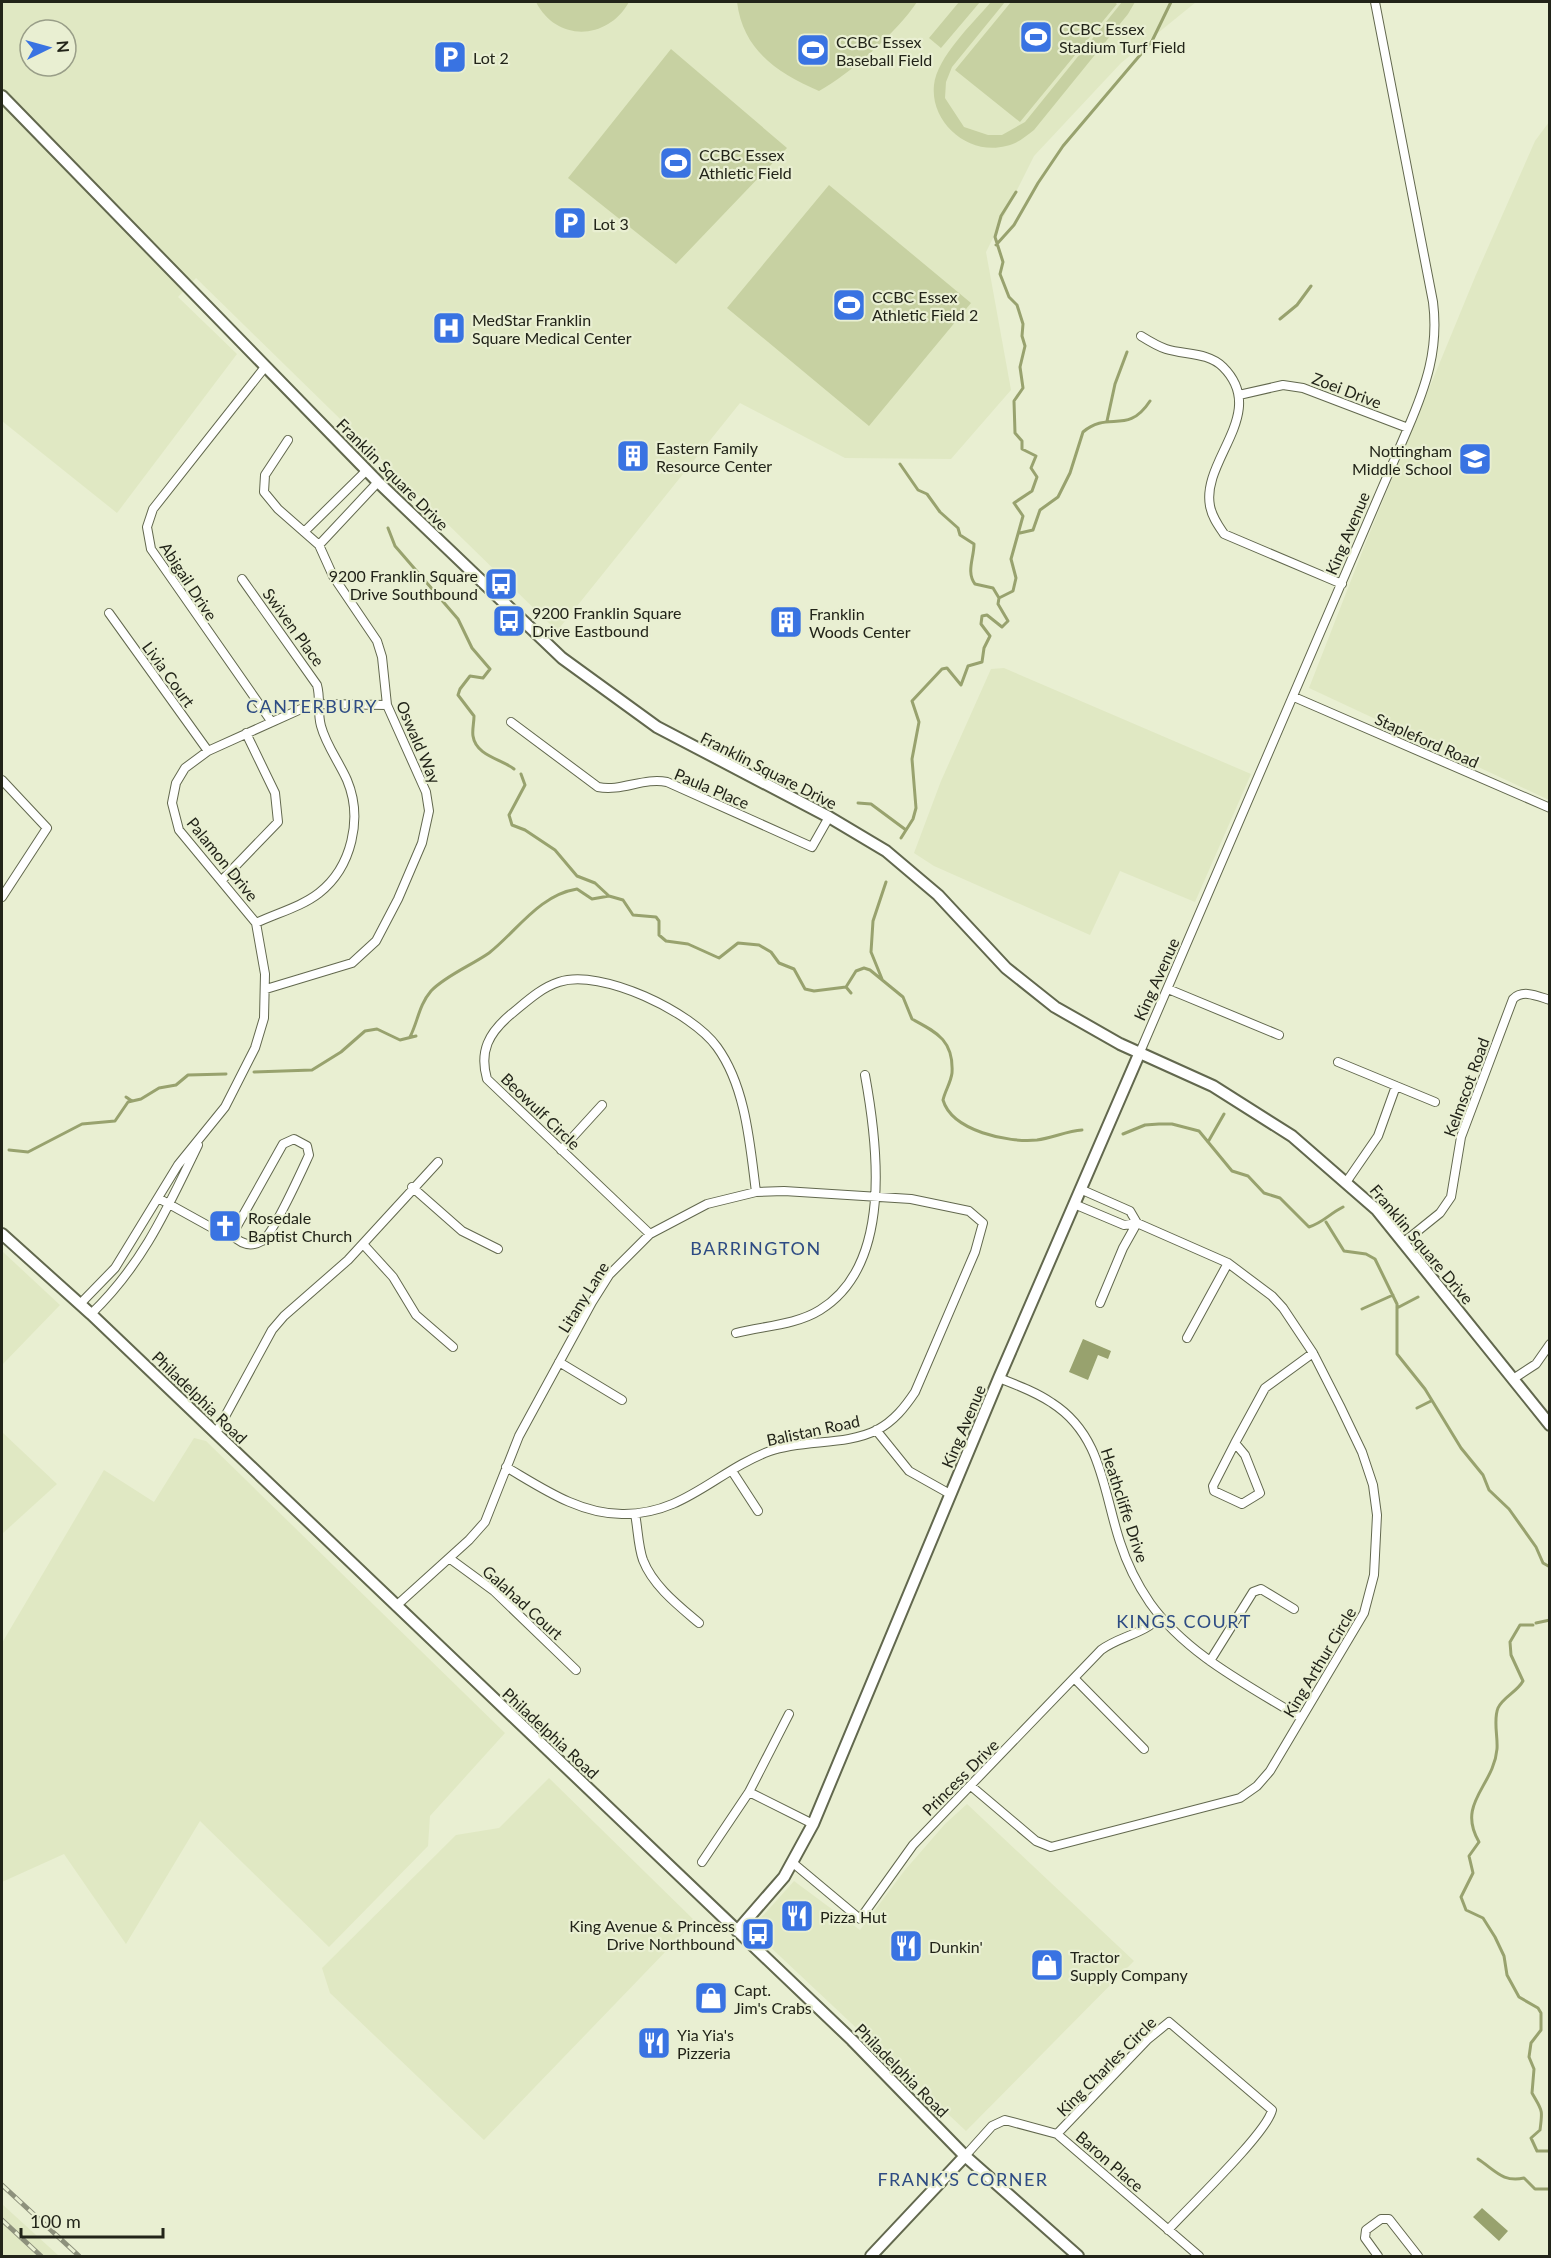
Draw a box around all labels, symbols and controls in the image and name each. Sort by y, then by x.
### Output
north arrow [18,18,78,78]
sports icon: CCBC Essex Stadium Turf Field [1018,19,1054,55]
place label: CCBC Essex Stadium Turf Field [1059,19,1185,56]
sports icon: CCBC Essex Baseball Field [795,32,831,68]
place label: CCBC Essex Baseball Field [836,32,932,69]
parking icon: Lot 2 [432,39,468,75]
text: N [53,40,73,54]
place label: Lot 2 [473,48,509,67]
sports icon: CCBC Essex Athletic Field [658,145,694,181]
place label: CCBC Essex Athletic Field [699,145,792,182]
parking icon: Lot 3 [552,205,588,241]
place label: Lot 3 [593,214,629,233]
sports icon: CCBC Essex Athletic Field 2 [831,287,867,323]
place label: CCBC Essex Athletic Field 2 [872,287,978,324]
hospital icon: MedStar Franklin Square Medical Center [431,310,467,346]
place label: MedStar Franklin Square Medical Center [472,310,632,347]
street label: Zoei Drive [1310,368,1384,412]
street label: Franklin Square Drive [333,414,453,534]
building icon: Eastern Family Resource Center [615,438,651,474]
place label: Eastern Family Resource Center [656,438,772,475]
place label: Nottingham Middle School [1352,441,1452,478]
school or university icon: Nottingham Middle School [1457,441,1493,477]
street label: King Avenue [1321,489,1373,577]
street label: Abigail Drive [157,538,221,624]
place label: 9200 Franklin Square Drive Southbound [329,566,478,603]
bus stop icon: 9200 Franklin Square Drive Southbound [483,566,519,602]
street label: Swiven Place [259,584,329,670]
bus stop icon: 9200 Franklin Square Drive Eastbound [491,603,527,639]
place label: 9200 Franklin Square Drive Eastbound [532,603,681,640]
building icon: Franklin Woods Center [768,604,804,640]
place label: Franklin Woods Center [809,604,911,641]
street label: Livia Court [139,638,199,711]
district label: CANTERBURY [246,695,378,717]
street label: Oswald Way [393,698,445,787]
street label: Stapleford Road [1372,709,1482,771]
street label: Franklin Square Drive [698,727,840,813]
street label: Paula Place [672,764,752,812]
street label: Palamon Drive [183,813,263,905]
street label: King Avenue [1129,935,1183,1023]
street label: Kelmscot Road [1439,1035,1493,1139]
street label: Beowulf Circle [498,1069,584,1153]
street label: Franklin Square Drive [1366,1180,1478,1308]
church icon: Rosedale Baptist Church [207,1208,243,1244]
place label: Rosedale Baptist Church [248,1208,352,1245]
district label: BARRINGTON [690,1237,822,1259]
street label: Litany Lane [554,1258,612,1336]
street label: Philadelphia Road [149,1347,251,1447]
street label: King Avenue [937,1382,989,1470]
street label: Balistan Road [765,1411,861,1449]
street label: Heathcliffe Drive [1098,1445,1152,1565]
street label: Galahad Court [479,1561,567,1643]
street label: King Arthur Circle [1279,1604,1359,1720]
district label: KINGS COURT [1116,1610,1252,1632]
street label: Philadelphia Road [499,1684,603,1782]
street label: Princess Drive [918,1735,1002,1819]
restaurant icon: Pizza Hut [779,1898,815,1934]
place label: Pizza Hut [820,1907,887,1926]
place label: King Avenue & Princess Drive Northbound [569,1916,735,1953]
bus stop icon: King Avenue & Princess Drive Northbound [740,1916,776,1952]
restaurant icon: Dunkin' [888,1928,924,1964]
place label: Dunkin' [929,1937,983,1956]
shop icon: Tractor Supply Company [1029,1947,1065,1983]
place label: Tractor Supply Company [1070,1947,1189,1984]
shop icon: Capt. Jim's Crabs [693,1980,729,2016]
place label: Capt. Jim's Crabs [734,1980,812,2017]
street label: King Charles Circle [1053,2013,1159,2119]
street label: Philadelphia Road [851,2019,953,2121]
restaurant icon: Yia Yia's Pizzeria [636,2025,672,2061]
place label: Yia Yia's Pizzeria [677,2025,734,2062]
street label: Baron Place [1072,2127,1148,2195]
district label: FRANK'S CORNER [877,2168,1049,2190]
scale bar [21,2201,164,2239]
text: 100 m [30,2210,81,2232]

